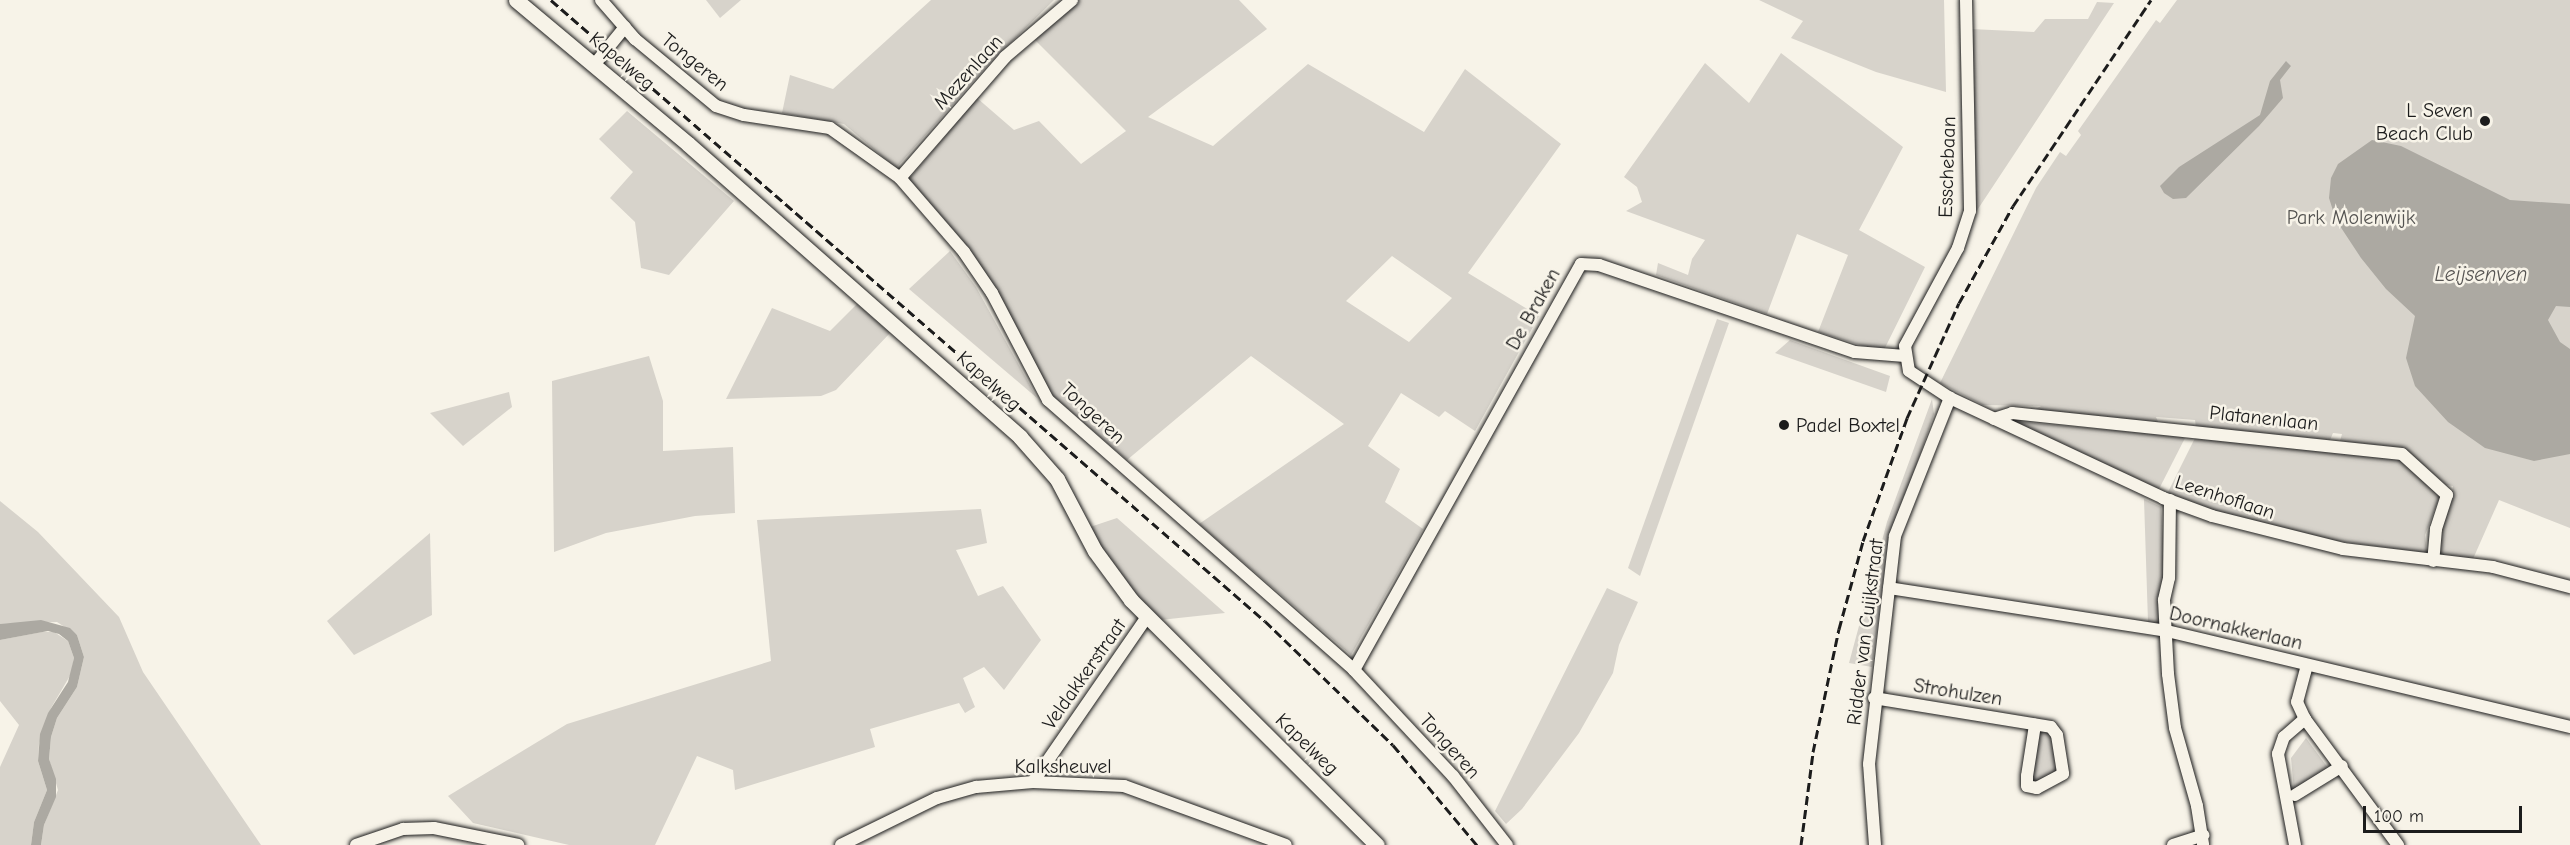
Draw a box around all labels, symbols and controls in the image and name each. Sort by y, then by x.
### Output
street label: Kapelweg [584,26,660,96]
street label: Tongeren [657,28,733,96]
street label: Mezenlaan [928,30,1008,114]
place label: L Seven Beach Club [2376,98,2473,145]
marker: L Seven Beach Club [2478,114,2492,128]
street label: Esschebaan [1933,116,1961,218]
park label: Park Molenwijk [2287,205,2415,229]
water label: Leijsenven [2434,261,2528,287]
street label: De Braken [1501,264,1565,354]
street label: Kapelweg [952,346,1026,416]
street label: Tongeren [1056,377,1130,449]
street label: Platanenlaan [2208,400,2320,436]
place label: Padel Boxtel [1796,413,1900,437]
marker: Padel Boxtel [1777,418,1791,432]
street label: Leenhoflaan [2172,470,2278,524]
street label: Ridder van Cuijkstraat [1842,537,1888,727]
street label: Doornakkerlaan [2167,601,2305,655]
street label: Veldakkerstraat [1037,614,1131,734]
street label: Strohulzen [1912,673,2004,711]
street label: Kapelweg [1270,708,1344,780]
street label: Tongeren [1414,708,1486,784]
street label: Kalksheuvel [1014,754,1112,778]
scale bar [2366,794,2525,832]
text: 100 m [2374,806,2424,827]

